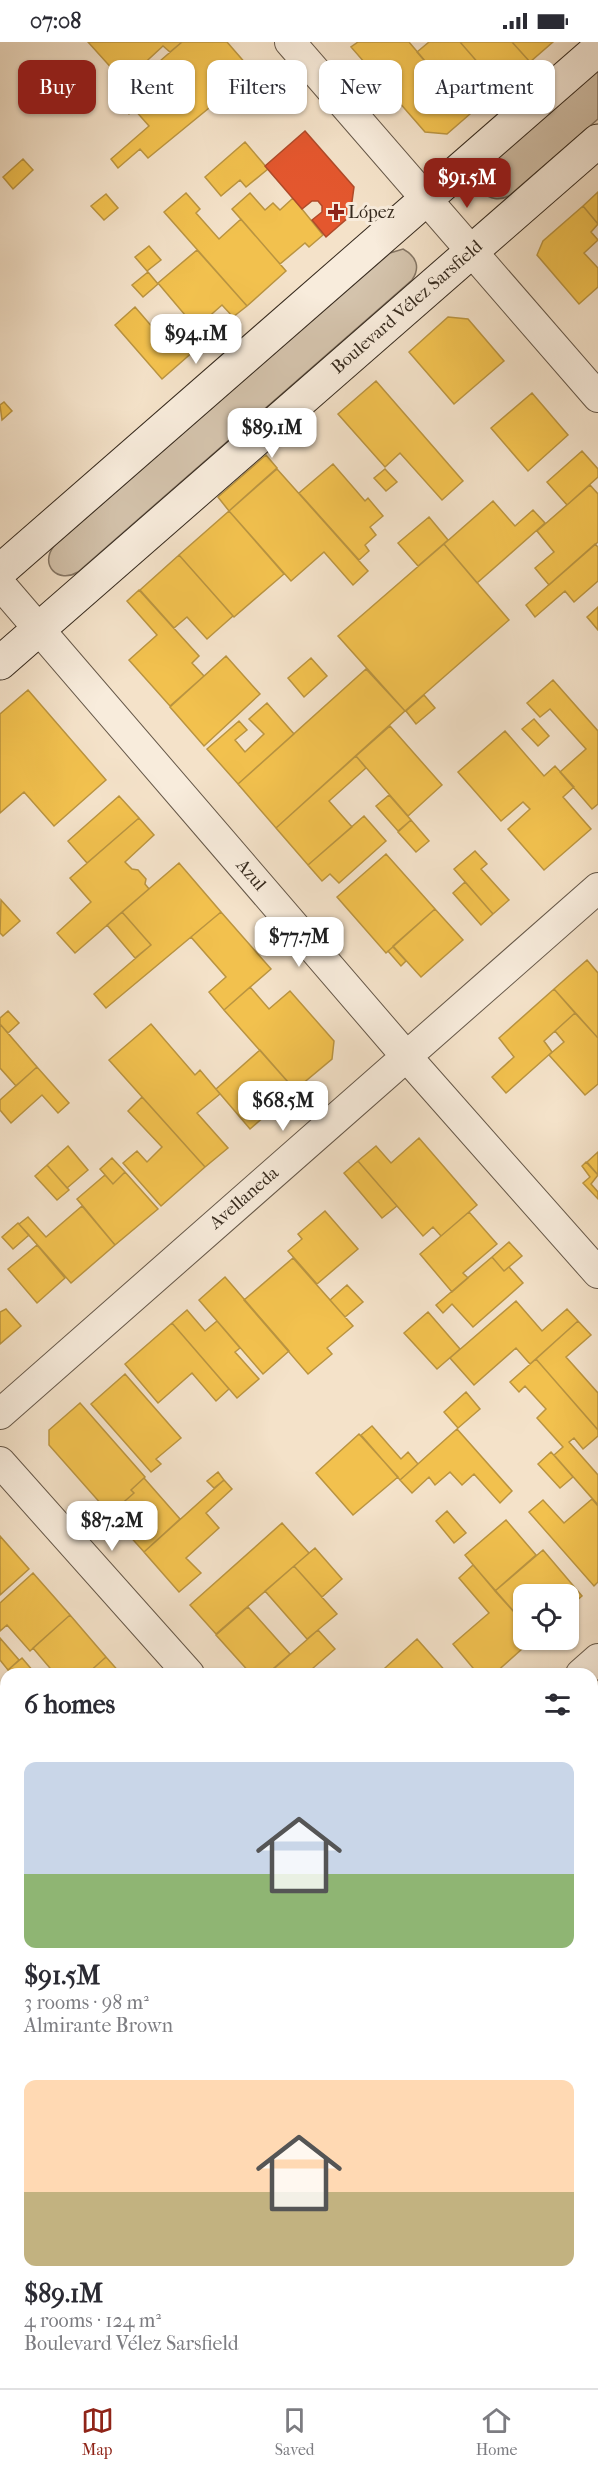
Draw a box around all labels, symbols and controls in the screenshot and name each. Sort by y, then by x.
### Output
text: 07:08 [30,8,81,34]
chip: Buy [18,60,96,114]
chip: Rent [108,60,195,114]
chip: Filters [207,60,307,114]
chip: New [319,60,402,114]
chip: Apartment [414,60,555,114]
pin: $91.5M [418,158,516,209]
text: $91.5M [438,166,496,189]
place label: López [348,202,395,223]
marker: López [329,205,343,219]
street label: Boulevard Vélez Sarsfield [327,236,487,378]
pin: $94.1M [147,314,245,365]
text: $94.1M [165,322,227,345]
pin: $89.1M [223,408,321,459]
text: $89.1M [242,416,302,439]
street label: Azul [231,854,270,895]
pin: $77.7M [250,917,348,968]
text: $77.7M [269,925,329,948]
pin: $68.5M [234,1081,332,1132]
text: $68.5M [252,1089,314,1112]
street label: Avellaneda [204,1162,283,1234]
pin: $87.2M [63,1501,161,1552]
text: $87.2M [81,1509,143,1532]
map controls [513,1584,579,1650]
button: locate [513,1584,579,1650]
icon: filters [541,1688,574,1721]
text: 6 homes [24,1689,115,1720]
icon: home [245,1801,353,1909]
text: $91.5M [24,1960,100,1991]
text: 3 rooms · 98 m² [24,1991,149,2014]
text: Almirante Brown [24,2014,173,2037]
icon: home [245,2119,353,2227]
text: $89.1M [24,2278,103,2309]
text: 4 rooms · 124 m² [24,2309,161,2332]
text: Boulevard Vélez Sarsfield [24,2332,239,2355]
tab: Map [81,2404,114,2459]
tab: Saved [275,2404,315,2459]
tab: Home [476,2404,517,2459]

